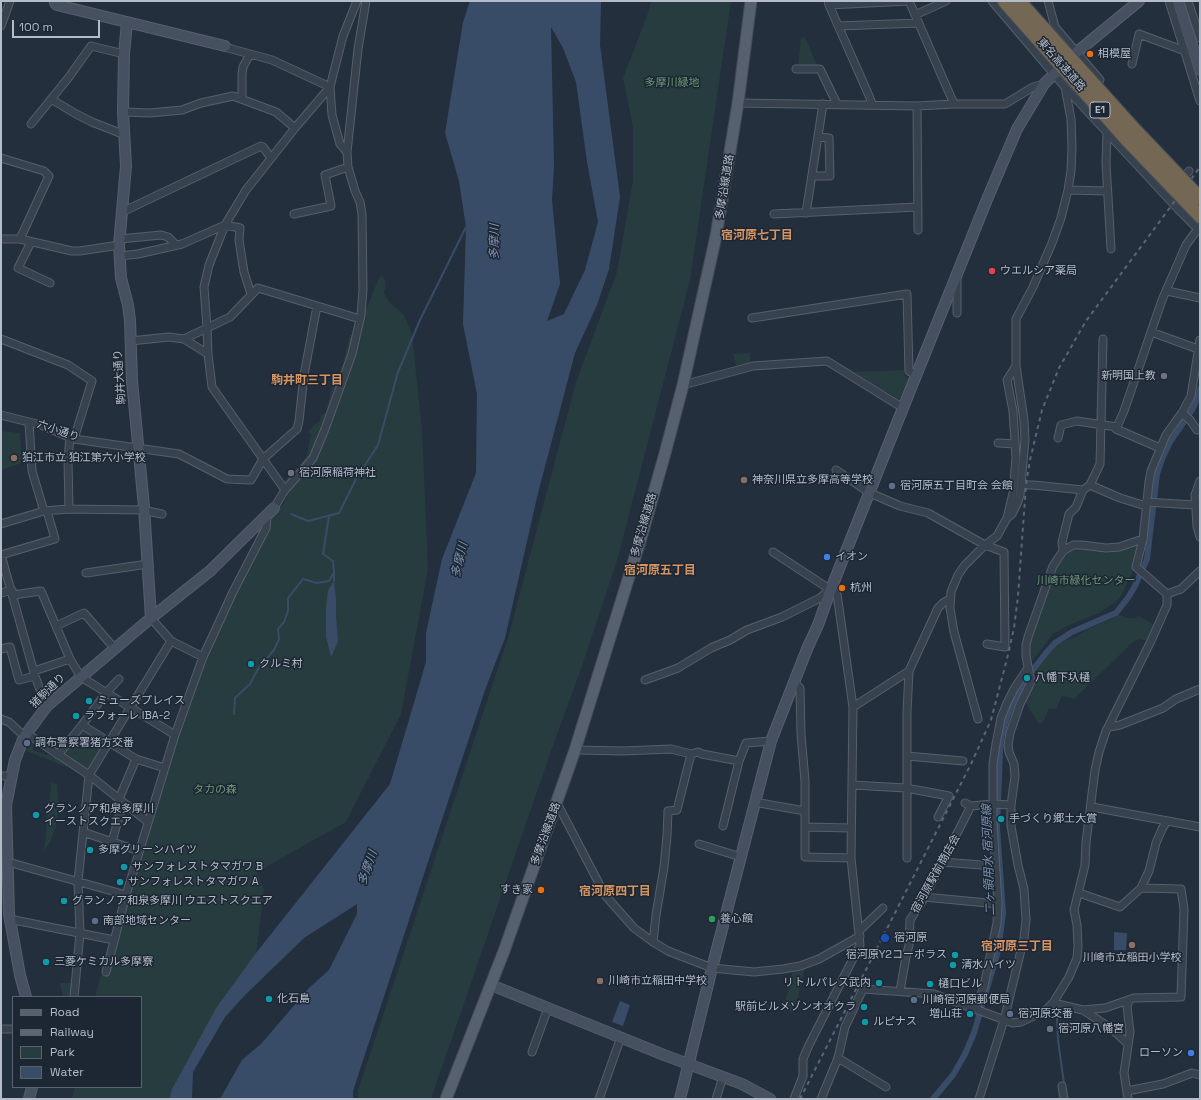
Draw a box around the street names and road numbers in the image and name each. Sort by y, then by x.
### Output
street label: 東名高速道路 [1034,36,1088,94]
road number: E1 [1090,102,1110,118]
street label: 多摩沿線道路 [713,153,737,221]
street label: 駒井大通り [111,349,129,405]
street label: 六小通り [35,418,81,444]
street label: 多摩沿線道路 [629,491,659,559]
street label: 猪駒通り [28,671,68,711]
street label: 多摩沿線道路 [529,801,563,867]
street label: 宿河原駅前商店会 [909,832,963,916]

